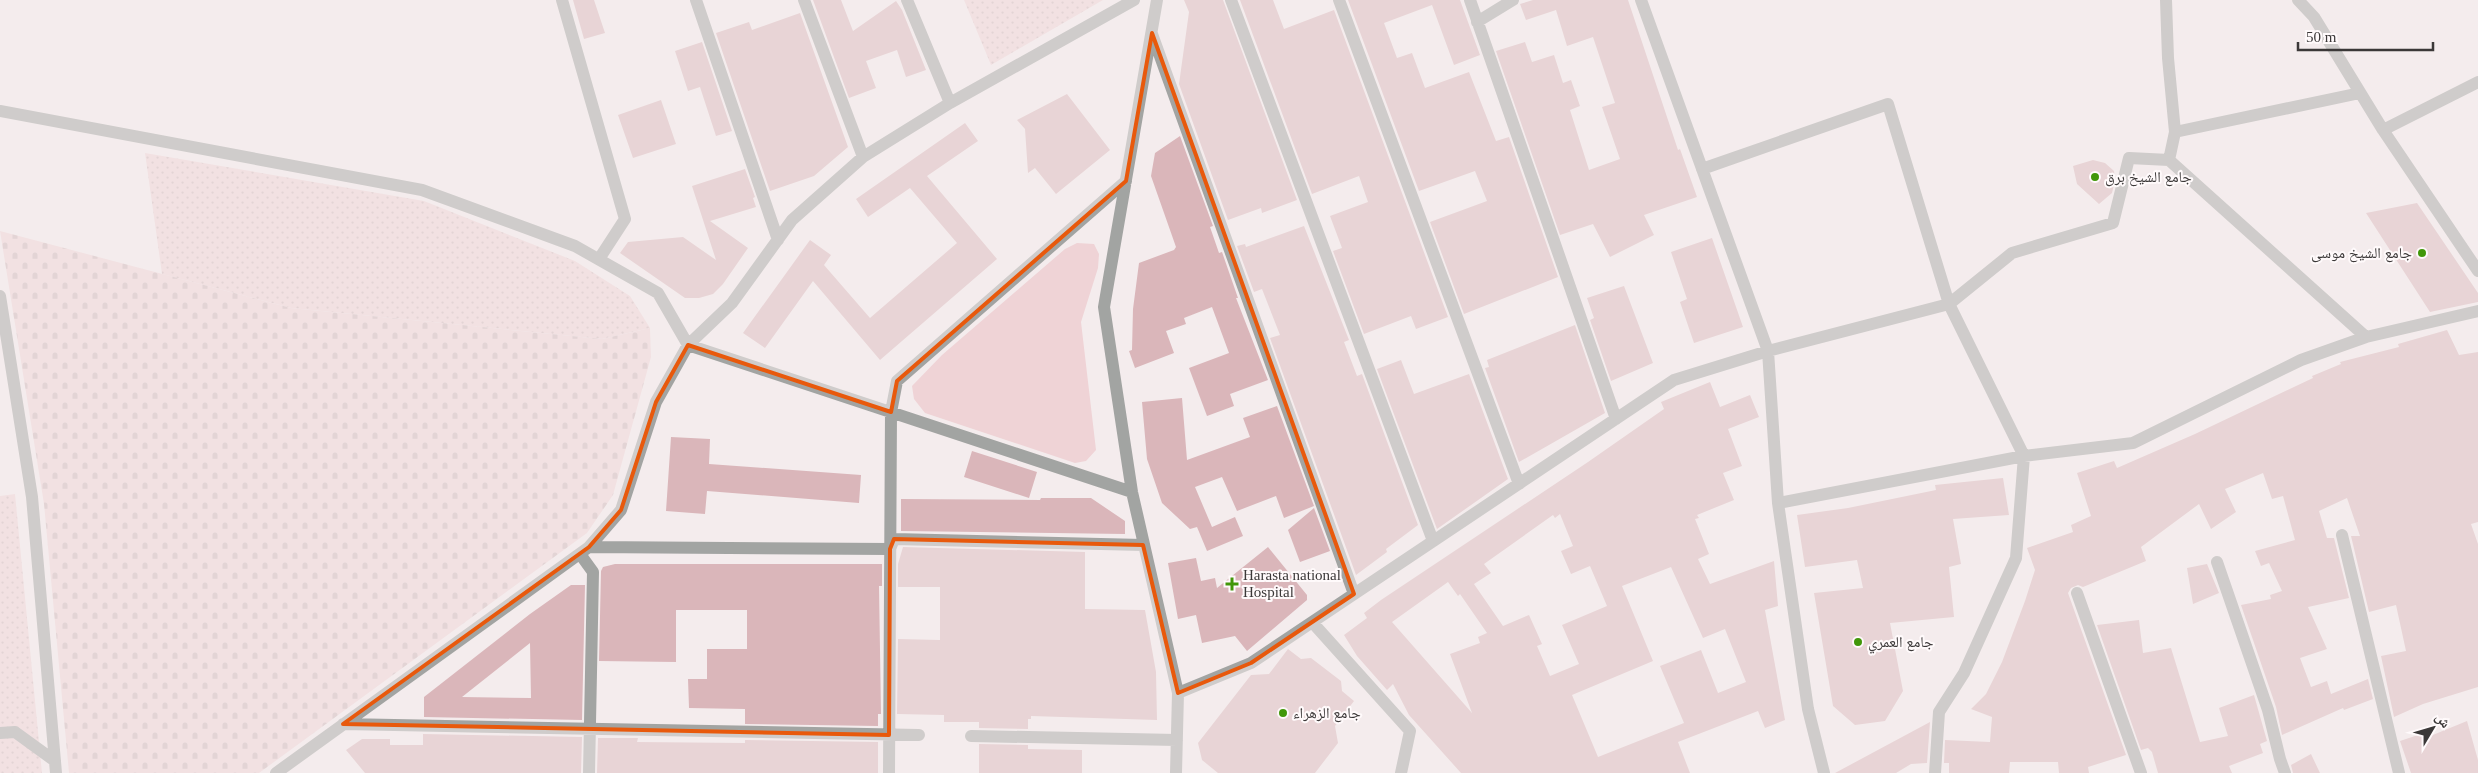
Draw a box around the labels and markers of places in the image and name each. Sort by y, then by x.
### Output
place label: جامع الشيخ برق [2105,169,2192,187]
marker: جامع الشيخ برق [2089,171,2101,183]
place label: جامع الشيخ موسى [2311,245,2412,263]
marker: جامع الشيخ موسى [2416,247,2428,259]
place label: Harasta national Hospital [1243,567,1341,600]
marker: Harasta national Hospital [1225,577,1239,591]
place label: جامع العمري [1868,634,1934,654]
marker: جامع العمري [1852,636,1864,648]
place label: جامع الزهراء [1293,705,1361,723]
marker: جامع الزهراء [1277,707,1289,719]

